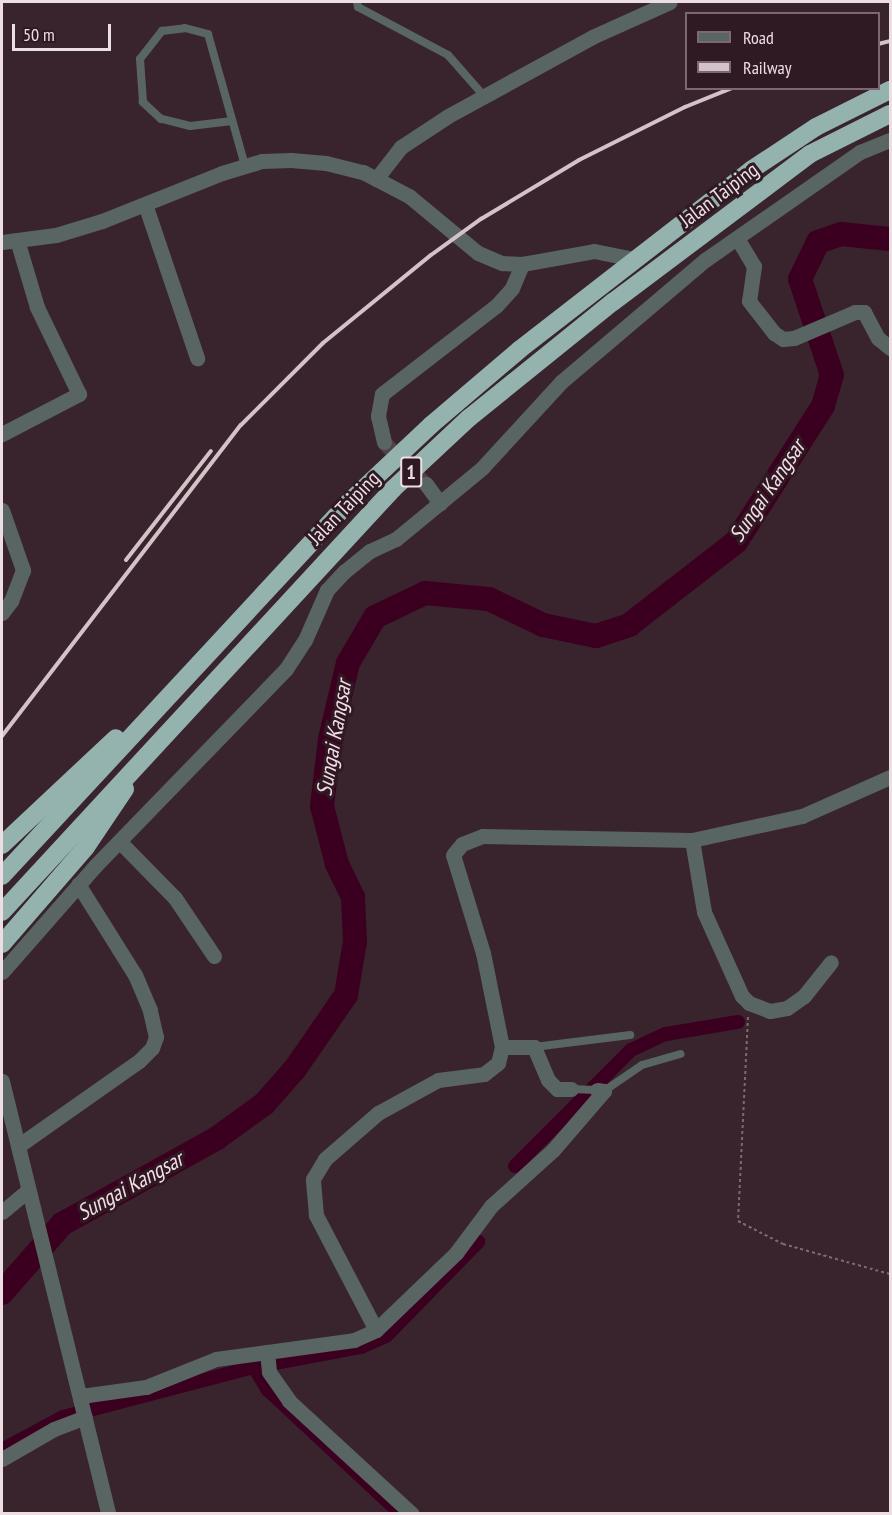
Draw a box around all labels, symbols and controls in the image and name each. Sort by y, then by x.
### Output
scale bar [15,12,114,50]
legend [685,12,880,90]
text: 50 m [23,23,55,46]
text: Road [743,26,774,49]
text: Railway [743,56,792,79]
street label: Jalan Taiping [674,157,764,233]
water label: Sungai Kangsar [723,435,811,547]
road number: 1 [399,455,423,489]
street label: Jalan Taiping [303,466,385,550]
water label: Sungai Kangsar [311,678,357,798]
water label: Sungai Kangsar [72,1146,188,1226]

